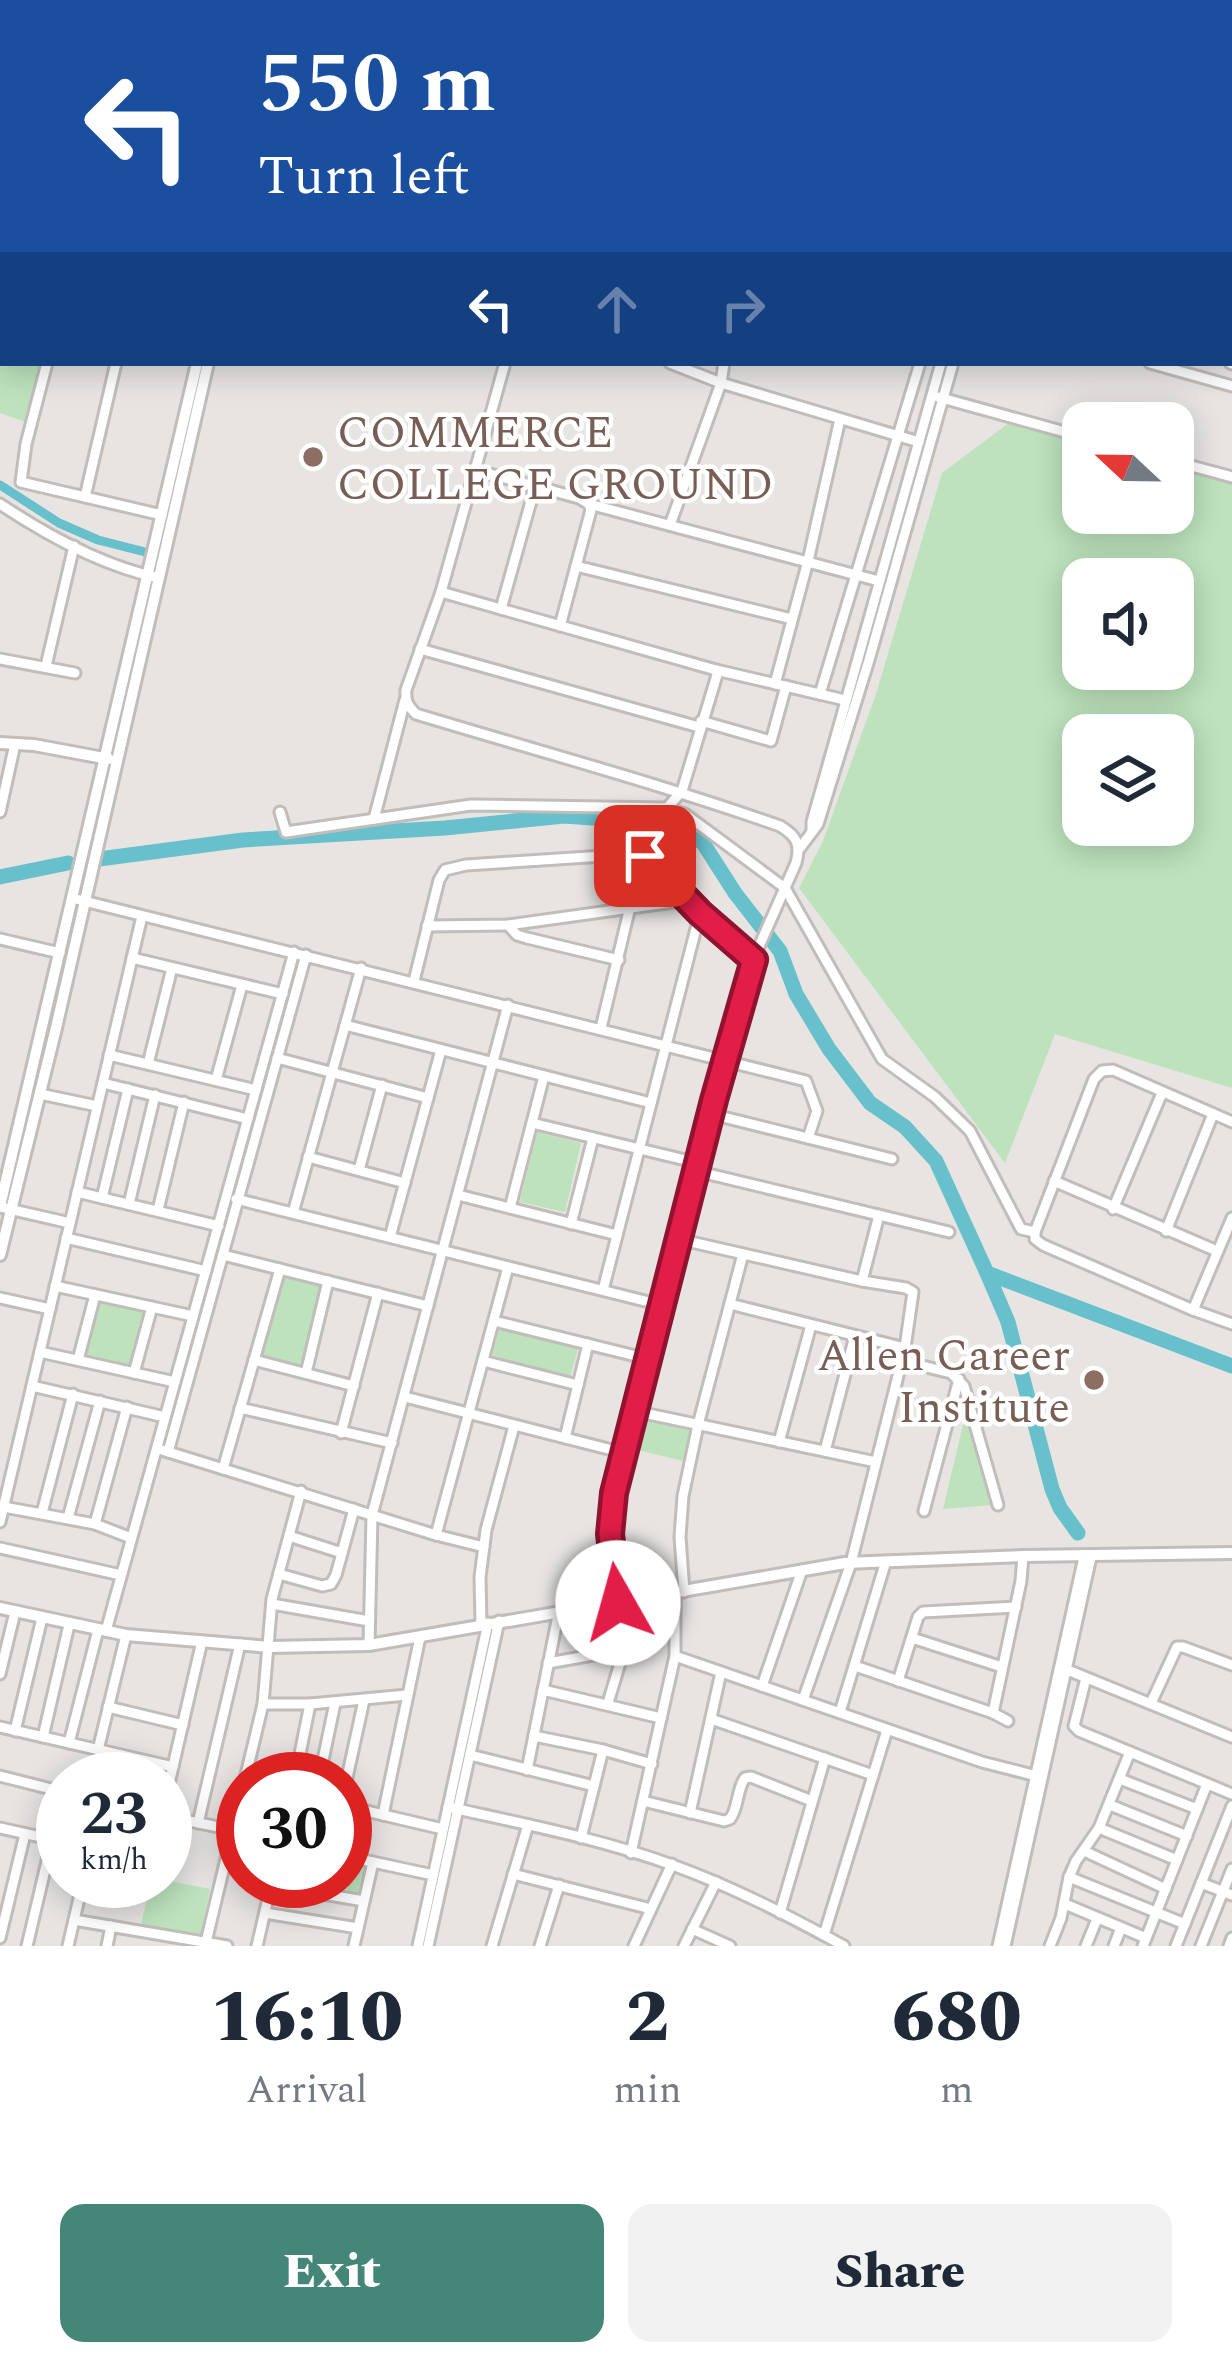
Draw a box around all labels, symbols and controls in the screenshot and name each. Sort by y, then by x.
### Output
text: 550 m [258,21,496,149]
icon: left [60,48,216,204]
text: Turn left [258,136,470,218]
icon: left [458,276,524,342]
icon: ahead [584,276,650,342]
icon: right [710,276,776,342]
place label: COMMERCE COLLEGE GROUND [337,399,773,520]
north arrow [1062,402,1194,534]
map controls [1062,402,1194,846]
marker: COMMERCE COLLEGE GROUND [300,444,326,470]
button: sound [1062,558,1194,690]
button: layers [1062,714,1194,846]
pin [594,805,696,907]
icon: arrive [612,823,678,889]
place label: Allen Career Institute [817,1322,1070,1443]
marker: Allen Career Institute [1081,1367,1107,1393]
position arrow [555,1540,681,1666]
speed limit sign: 30 [216,1752,372,1908]
text: 23 [80,1769,148,1861]
text: km/h [80,1837,148,1883]
text: 16:10 [210,1964,403,2073]
text: 2 [626,1964,669,2073]
text: 680 [892,1964,1022,2073]
text: Arrival [246,2061,368,2120]
text: min [614,2061,682,2120]
text: m [940,2061,974,2120]
button: Exit [60,2204,604,2342]
button: Share [628,2204,1172,2342]

